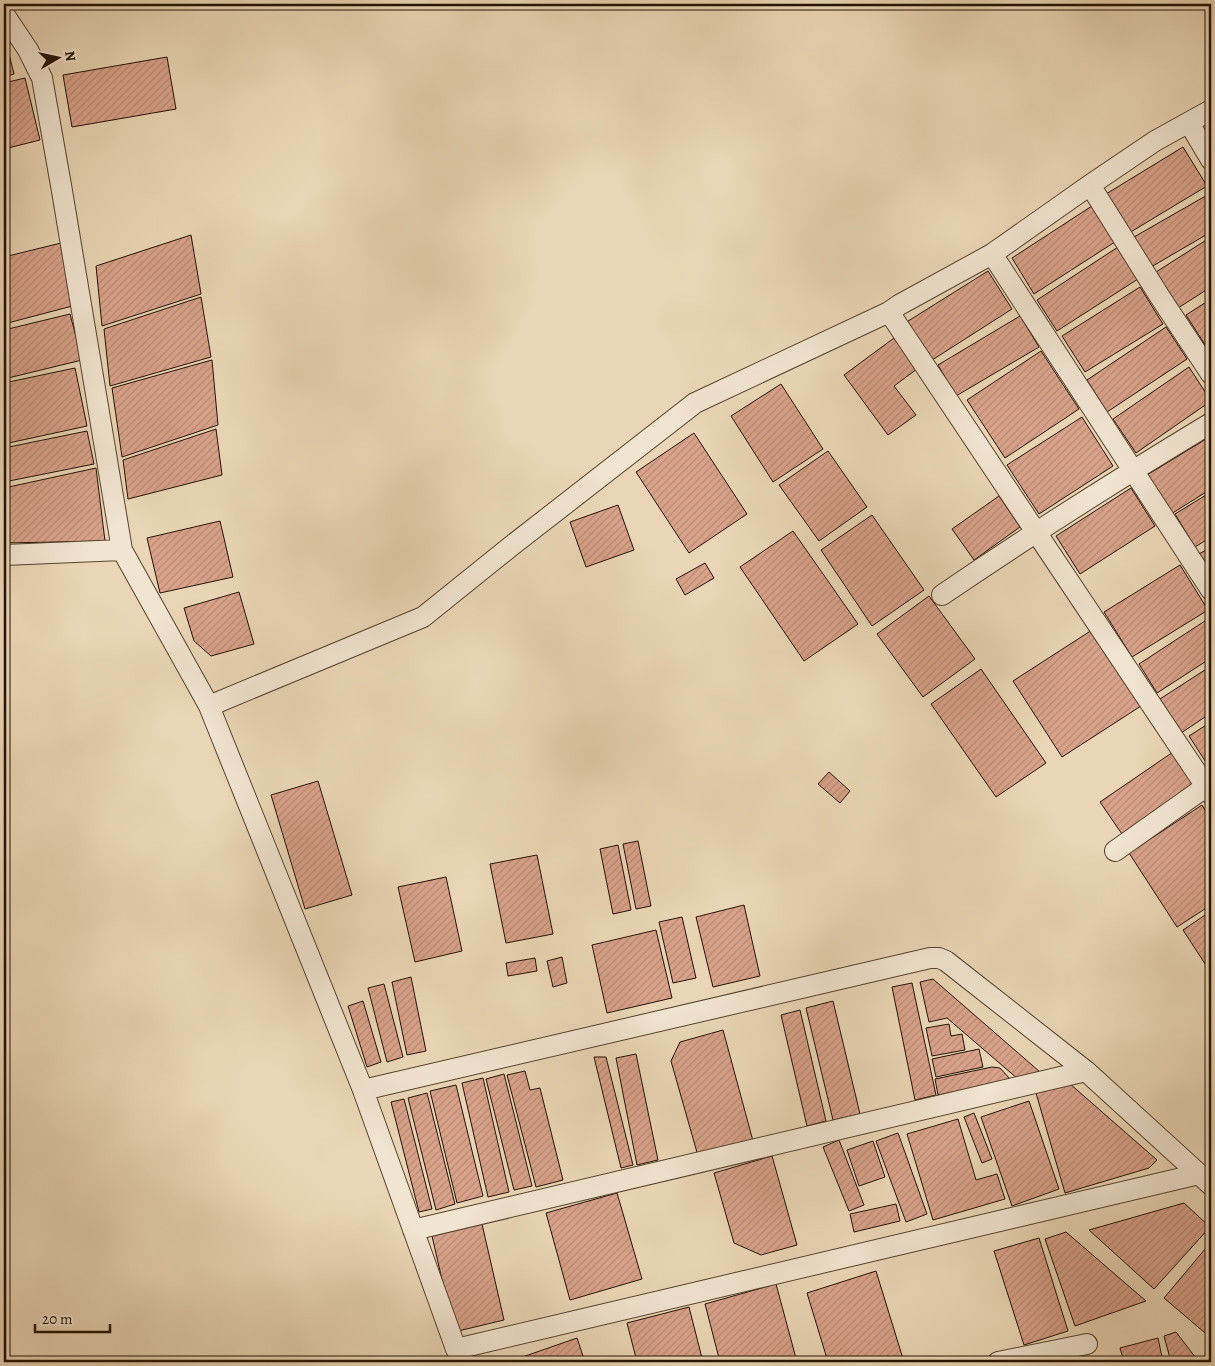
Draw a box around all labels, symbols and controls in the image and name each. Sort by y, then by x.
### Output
north arrow [32,32,82,82]
text: N [60,50,81,63]
scale bar [35,1301,110,1333]
text: 20 m [42,1309,73,1329]

